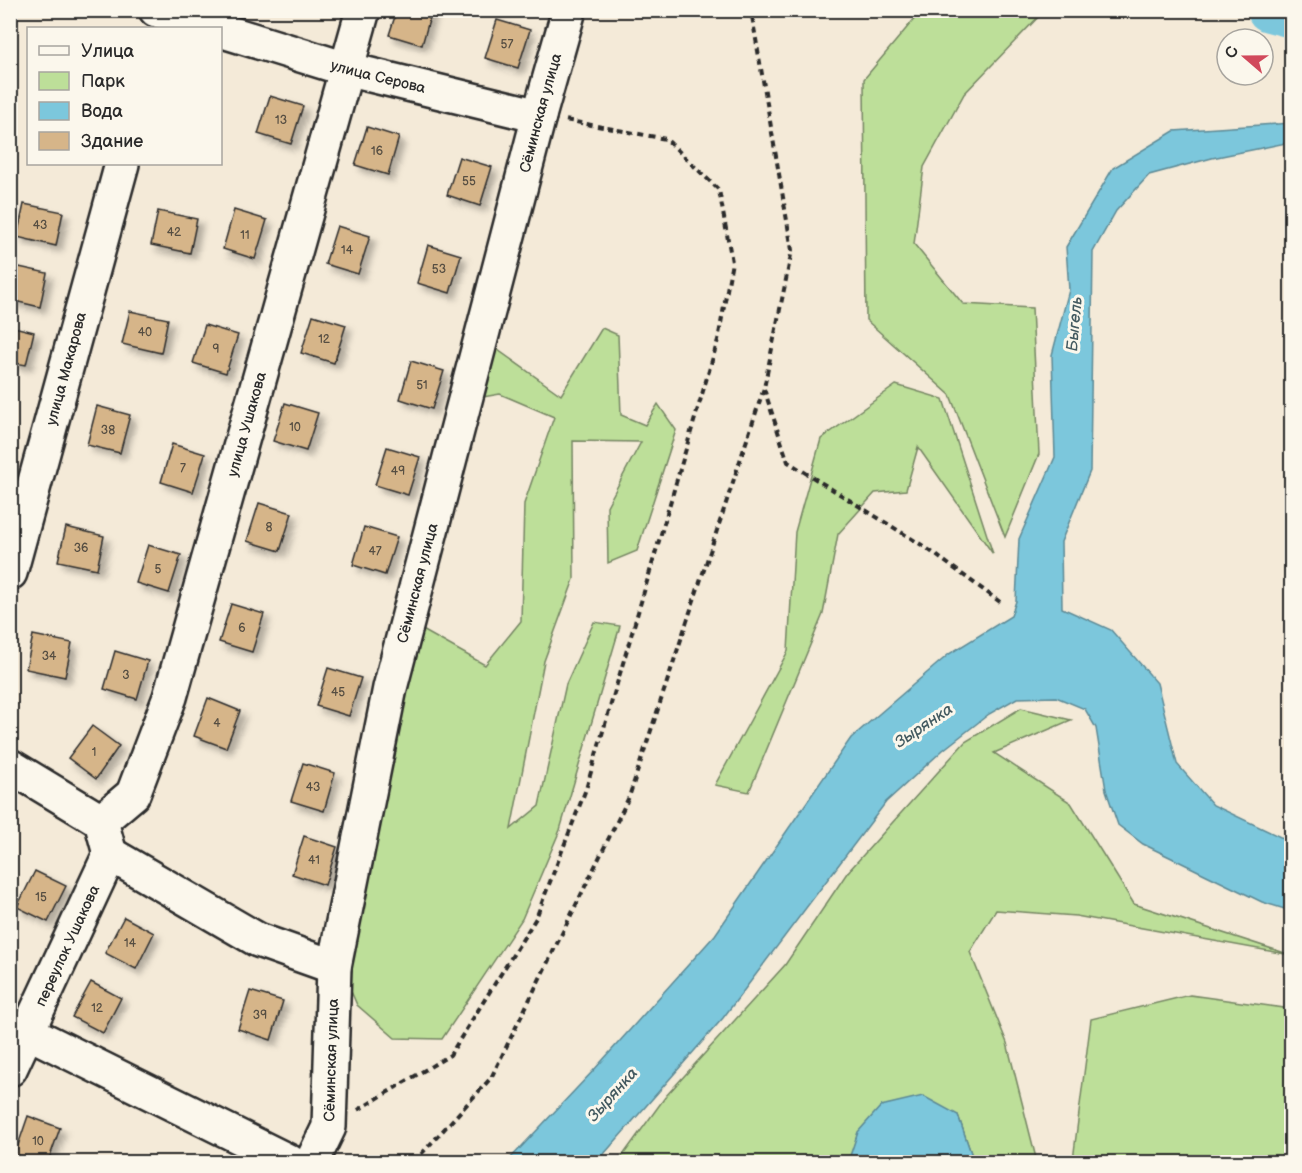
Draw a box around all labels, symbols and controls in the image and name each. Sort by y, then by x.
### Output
legend [27,27,222,165]
north arrow [1215,27,1275,87]
house number: 57 [501,37,513,52]
text: Улица [81,41,135,62]
text: С [1221,44,1243,61]
street label: Сёминская улица [515,51,566,175]
street label: улица Серова [328,55,428,98]
text: Парк [81,71,125,92]
text: Вода [81,101,123,122]
house number: 13 [275,113,287,128]
text: Здание [81,131,143,152]
house number: 16 [371,144,383,159]
house number: 55 [462,174,476,189]
house number: 43 [33,218,47,233]
house number: 42 [167,225,181,240]
house number: 11 [240,228,250,243]
house number: 14 [341,243,354,258]
house number: 53 [432,262,446,277]
water label: Быгель [1063,296,1087,352]
street label: улица Макарова [41,310,91,427]
house number: 40 [138,325,152,340]
house number: 12 [318,332,330,347]
house number: 9 [213,342,220,357]
street label: улица Ушакова [223,369,270,479]
house number: 51 [416,378,428,393]
house number: 10 [289,420,301,435]
house number: 38 [101,423,115,438]
house number: 7 [180,461,186,476]
house number: 49 [391,464,405,479]
house number: 8 [266,520,273,535]
street label: Сёминская улица [393,521,442,645]
house number: 36 [74,541,88,556]
house number: 47 [368,544,382,559]
house number: 5 [155,562,162,577]
house number: 6 [238,621,246,636]
house number: 34 [42,649,57,664]
house number: 3 [122,668,130,683]
house number: 45 [331,685,345,700]
water label: Зырянка [891,700,957,752]
house number: 4 [213,716,221,731]
house number: 1 [92,745,96,760]
house number: 43 [306,780,320,795]
house number: 41 [308,853,320,868]
street label: переулок Ушакова [31,882,104,1009]
house number: 15 [35,890,47,905]
house number: 14 [124,936,137,951]
street label: Сёминская улица [320,998,343,1122]
house number: 12 [91,1001,103,1016]
house number: 39 [253,1008,267,1023]
water label: Зырянка [584,1064,642,1126]
house number: 10 [32,1134,44,1149]

